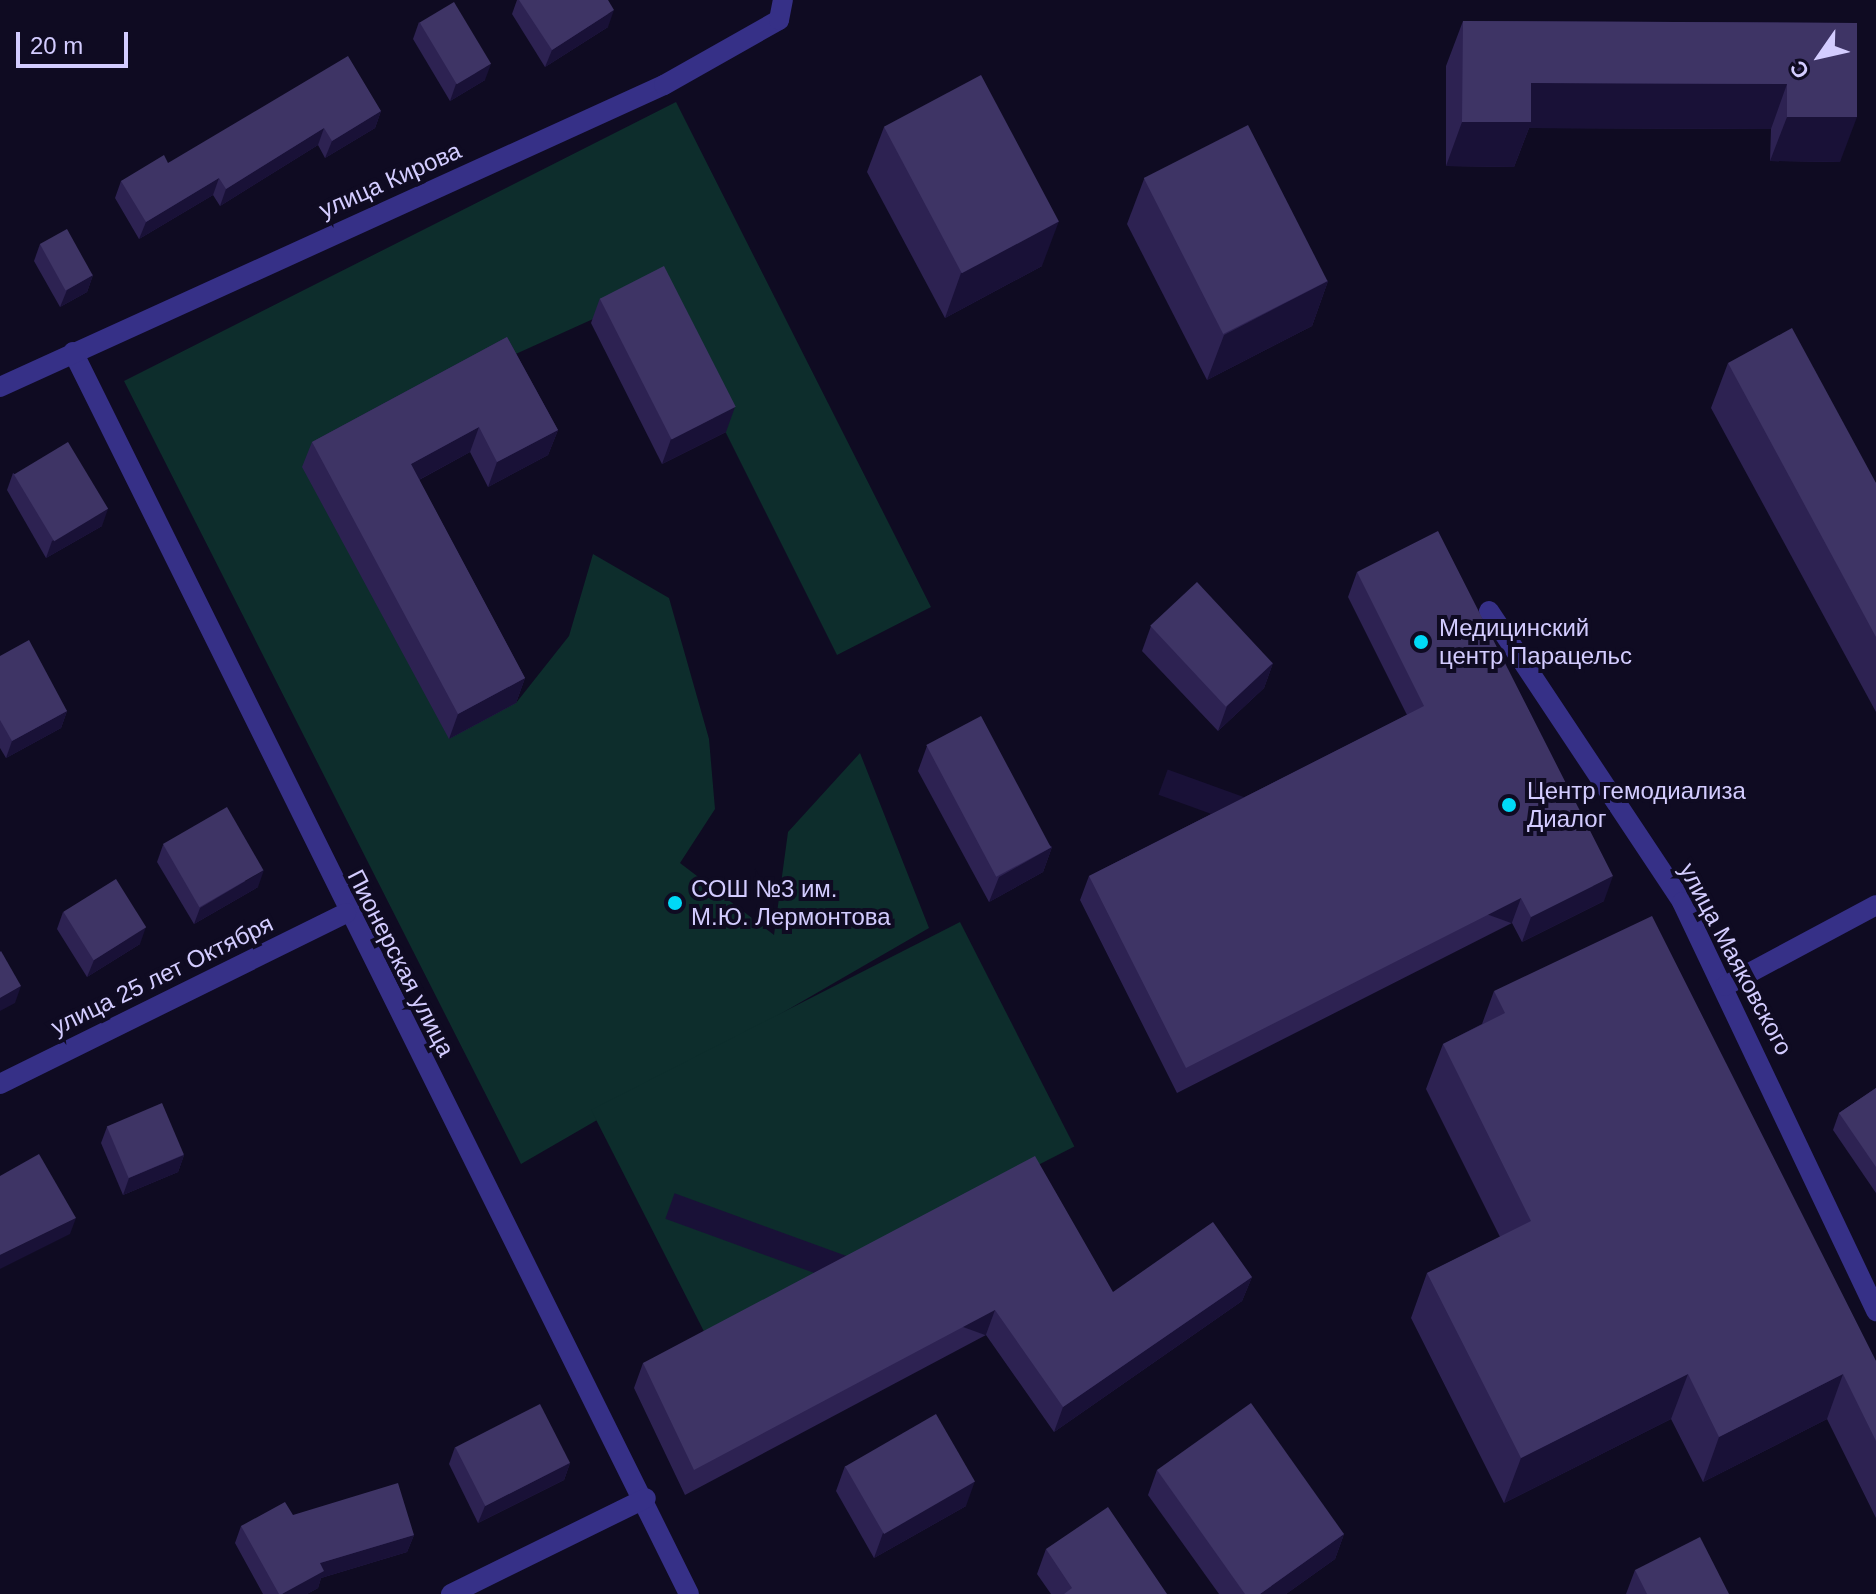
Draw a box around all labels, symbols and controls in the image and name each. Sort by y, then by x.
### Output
scale bar [20,16,132,66]
north arrow [1780,16,1860,96]
text: 20 m [30,32,83,59]
text: С [1785,56,1814,83]
street label: улица Кирова [314,136,466,224]
place label: Медицинский центр Парацельс [1439,614,1632,670]
marker: Медицинский центр Парацельс [1410,631,1432,653]
place label: Центр гемодиализа Диалог [1527,777,1746,833]
marker: Центр гемодиализа Диалог [1498,794,1520,816]
street label: улица Маяковского [1673,858,1799,1060]
street label: Пионерская улица [341,865,461,1061]
place label: СОШ №3 им. М.Ю. Лермонтова [691,875,891,931]
marker: СОШ №3 им. М.Ю. Лермонтова [666,894,684,912]
street label: улица 25 лет Октября [46,909,278,1041]

